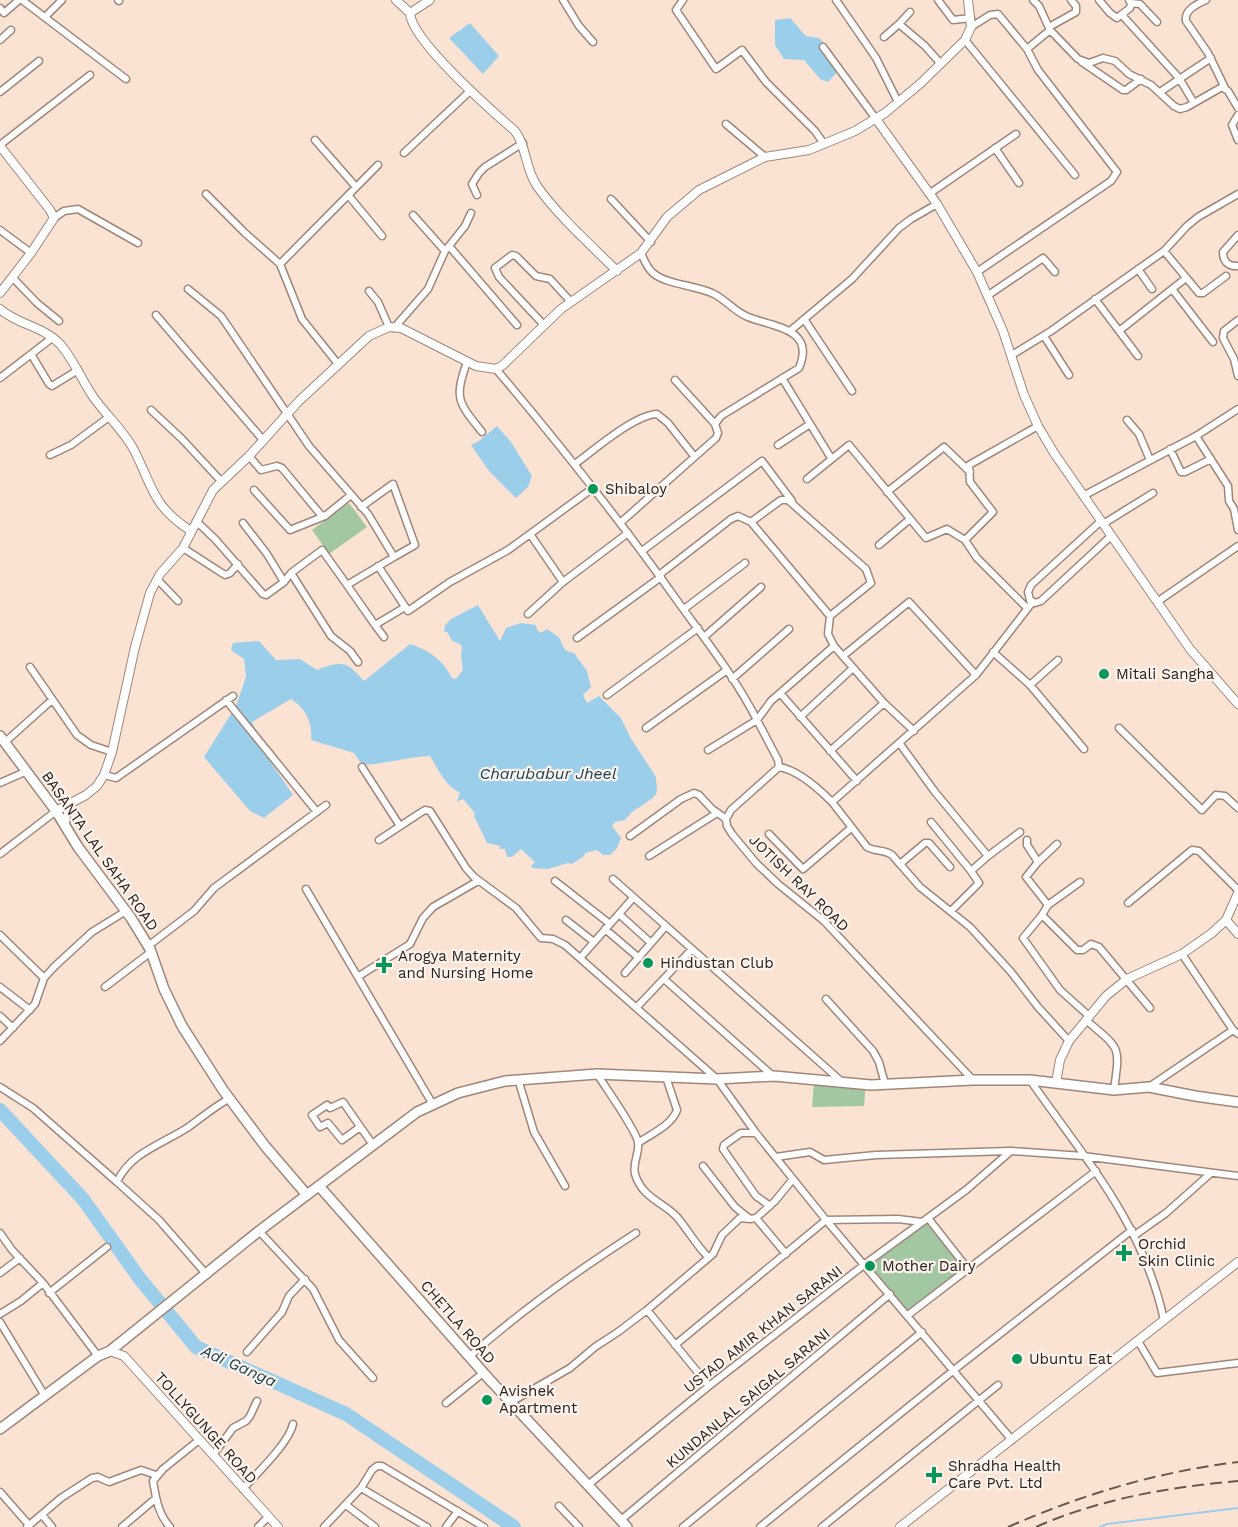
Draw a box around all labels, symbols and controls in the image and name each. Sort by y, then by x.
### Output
place label: Shibaloy [605,480,667,498]
marker: Shibaloy [586,482,600,496]
place label: Mitali Sangha [1116,665,1215,683]
marker: Mitali Sangha [1097,667,1111,681]
water label: Charubabur Jheel [479,764,617,783]
street label: BASANTA LAL SAHA ROAD [38,768,162,934]
street label: JOTISH RAY ROAD [745,831,853,935]
place label: Arogya Maternity and Nursing Home [398,947,533,982]
place label: Hindustan Club [660,954,774,972]
marker: Arogya Maternity and Nursing Home [375,956,393,974]
marker: Hindustan Club [641,956,655,970]
place label: Orchid Skin Clinic [1138,1235,1215,1270]
marker: Orchid Skin Clinic [1115,1244,1133,1262]
place label: Mother Dairy [882,1257,976,1275]
marker: Mother Dairy [863,1259,877,1273]
street label: USTAD AMIR KHAN SARANI [680,1261,846,1397]
street label: CHETLA ROAD [417,1277,499,1367]
street label: KUNDANLAL SAIGAL SARANI [662,1324,834,1472]
water label: Adi Ganga [198,1341,280,1391]
place label: Ubuntu Eat [1029,1350,1113,1368]
marker: Ubuntu Eat [1010,1352,1024,1366]
street label: TOLLYGUNGE ROAD [151,1368,261,1488]
place label: Avishek Apartment [499,1382,578,1417]
marker: Avishek Apartment [480,1393,494,1407]
place label: Shradha Health Care Pvt. Ltd [948,1457,1061,1492]
marker: Shradha Health Care Pvt. Ltd [925,1466,943,1484]

